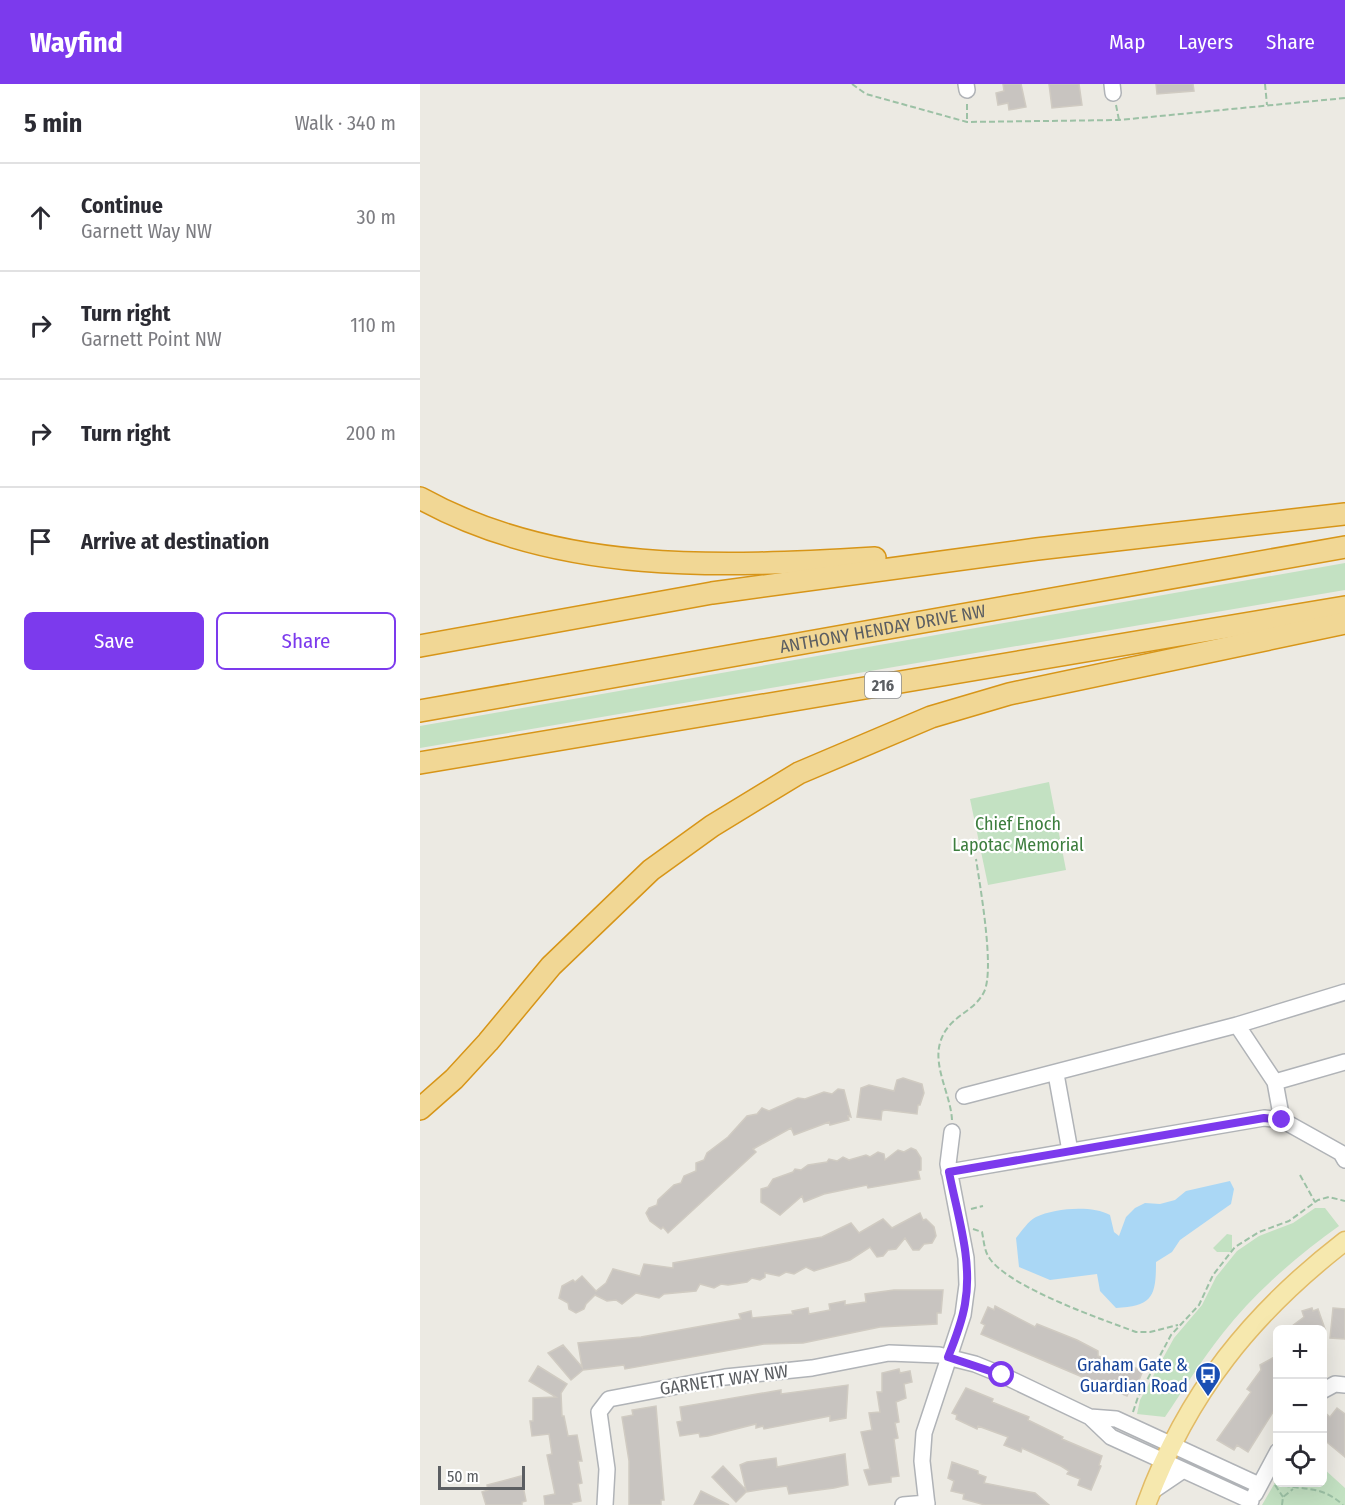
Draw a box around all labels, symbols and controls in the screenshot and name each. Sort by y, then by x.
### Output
text: Wayfind [30,26,123,59]
text: Map [1109,29,1145,55]
text: Layers [1178,29,1233,55]
text: Share [1266,29,1315,55]
text: 5 min [24,108,82,139]
text: Walk · 340 m [295,111,396,135]
text: Continue [81,192,163,219]
icon: ahead [24,201,57,234]
text: 30 m [356,205,396,229]
text: Garnett Way NW [81,219,212,243]
text: Turn right [81,300,170,327]
icon: right [24,309,57,342]
text: 110 m [350,313,396,337]
text: Garnett Point NW [81,327,222,351]
icon: right [24,417,57,450]
text: Turn right [81,420,170,447]
text: 200 m [346,421,396,445]
icon: arrive [24,525,57,558]
text: Arrive at destination [81,528,269,555]
street label: ANTHONY HENDAY DRIVE NW [778,600,988,658]
button: Save [24,612,204,670]
button: Share [216,612,396,670]
road number: 216 [865,672,901,698]
park label: Chief Enoch Lapotac Memorial [952,813,1084,856]
route end [1268,1106,1294,1132]
map controls [1273,1325,1327,1487]
button: + [1273,1325,1327,1379]
place label: Graham Gate & Guardian Road [1077,1354,1188,1397]
street label: GARNETT WAY NW [658,1360,790,1400]
bus stop icon: Graham Gate & Guardian Road [1193,1360,1223,1398]
route start [988,1361,1014,1387]
button: − [1273,1379,1327,1433]
button: locate [1273,1433,1327,1487]
scale bar [438,1463,525,1490]
text: 50 m [447,1467,479,1486]

